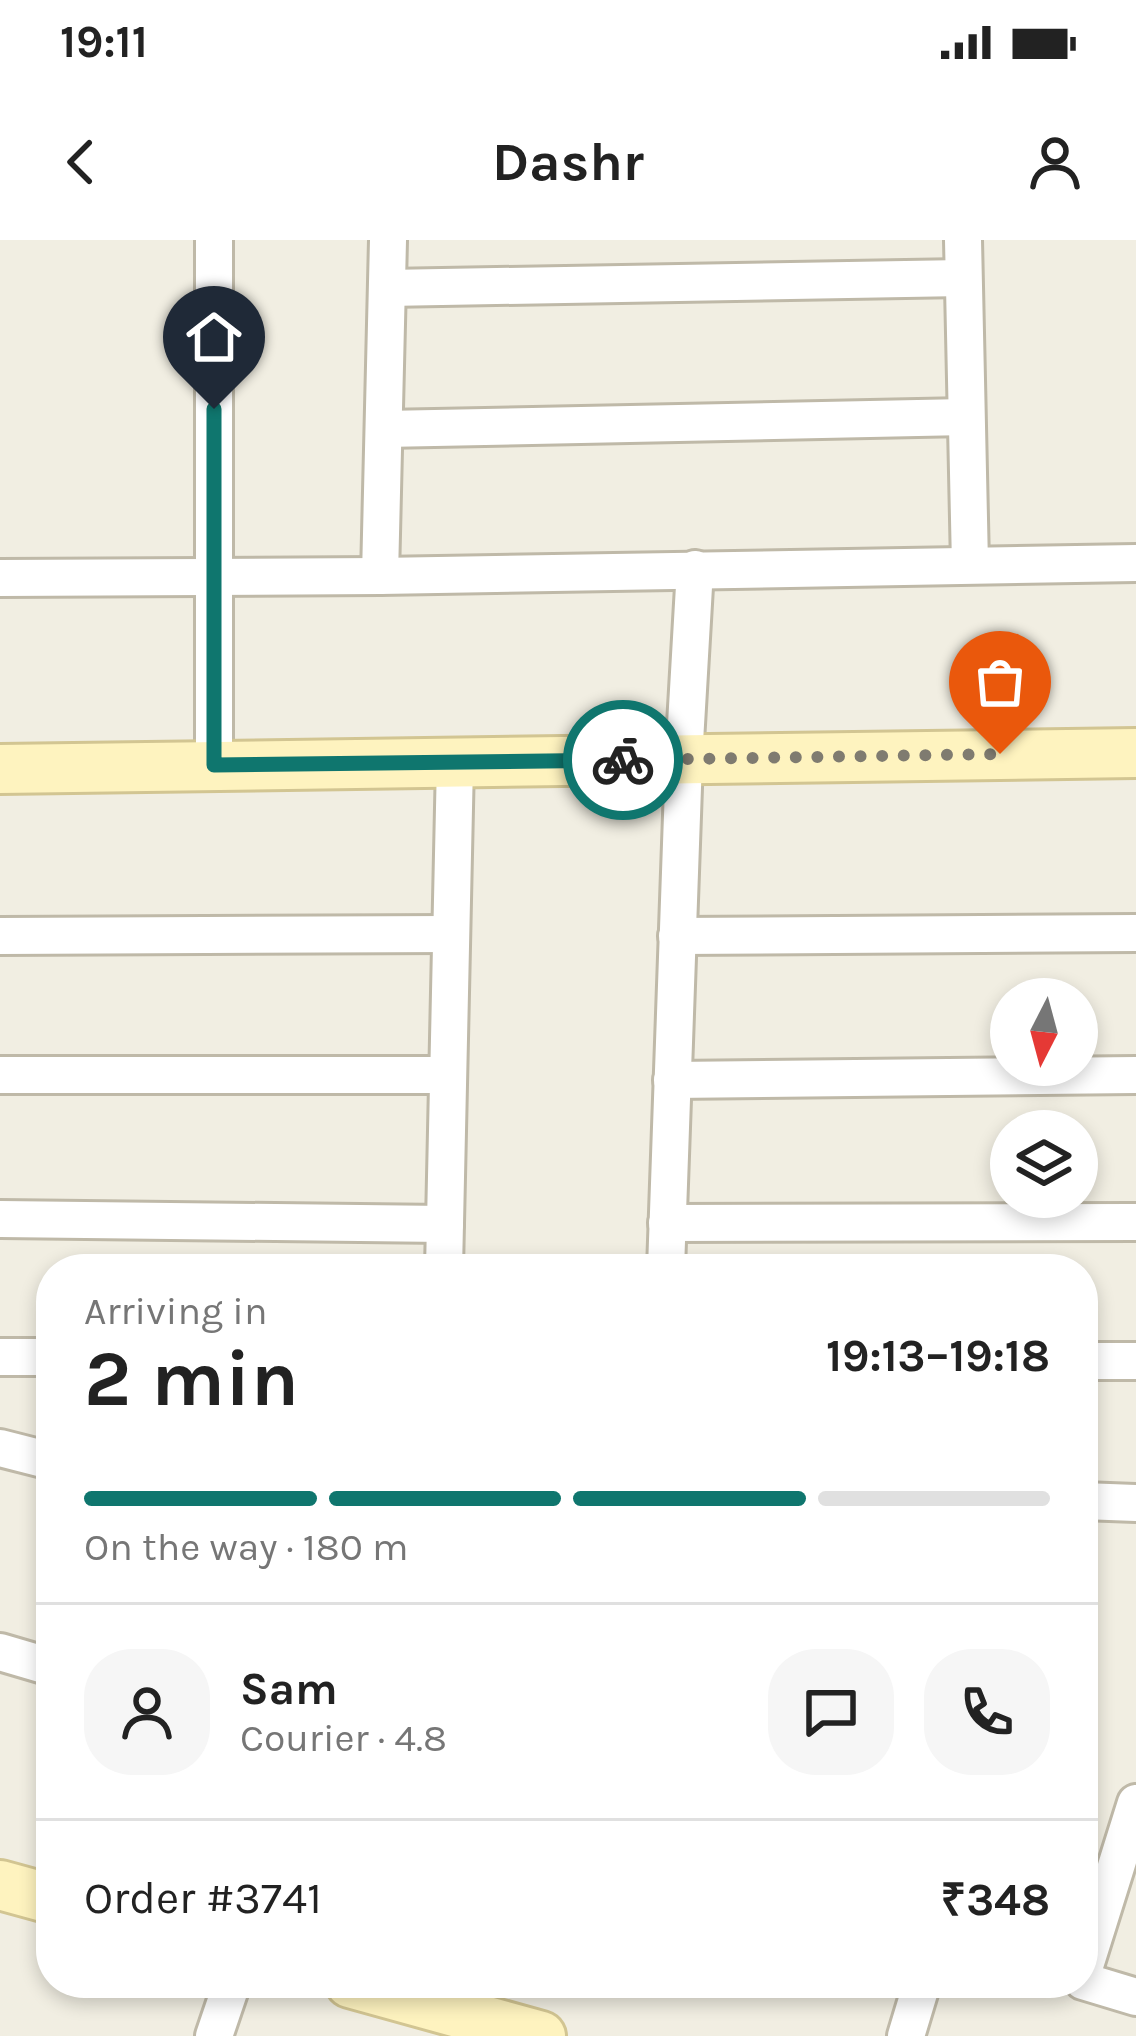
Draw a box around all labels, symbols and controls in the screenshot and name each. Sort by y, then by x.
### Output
text: 19:11 [60,16,148,68]
icon: back [48,129,114,195]
icon: person [1022,129,1088,195]
text: Dashr [492,130,644,194]
pin [163,286,265,409]
icon: home [181,304,247,370]
pin [949,631,1051,754]
icon: bag [967,649,1033,715]
courier [563,700,683,820]
icon: bike [590,727,656,793]
north arrow [990,978,1098,1086]
map controls [990,978,1098,1218]
button: layers [990,1110,1098,1218]
text: Arriving in [84,1288,267,1334]
text: 19:13–19:18 [826,1330,1050,1382]
text: 2 min [84,1333,299,1425]
text: On the way · 180 m [84,1524,409,1570]
button: person [84,1649,210,1775]
button: chat [768,1649,894,1775]
button: phone [924,1649,1050,1775]
text: Sam [240,1663,338,1715]
text: Courier · 4.8 [240,1715,447,1761]
text: Order #3741 [84,1872,322,1924]
text: ₹348 [940,1874,1050,1926]

